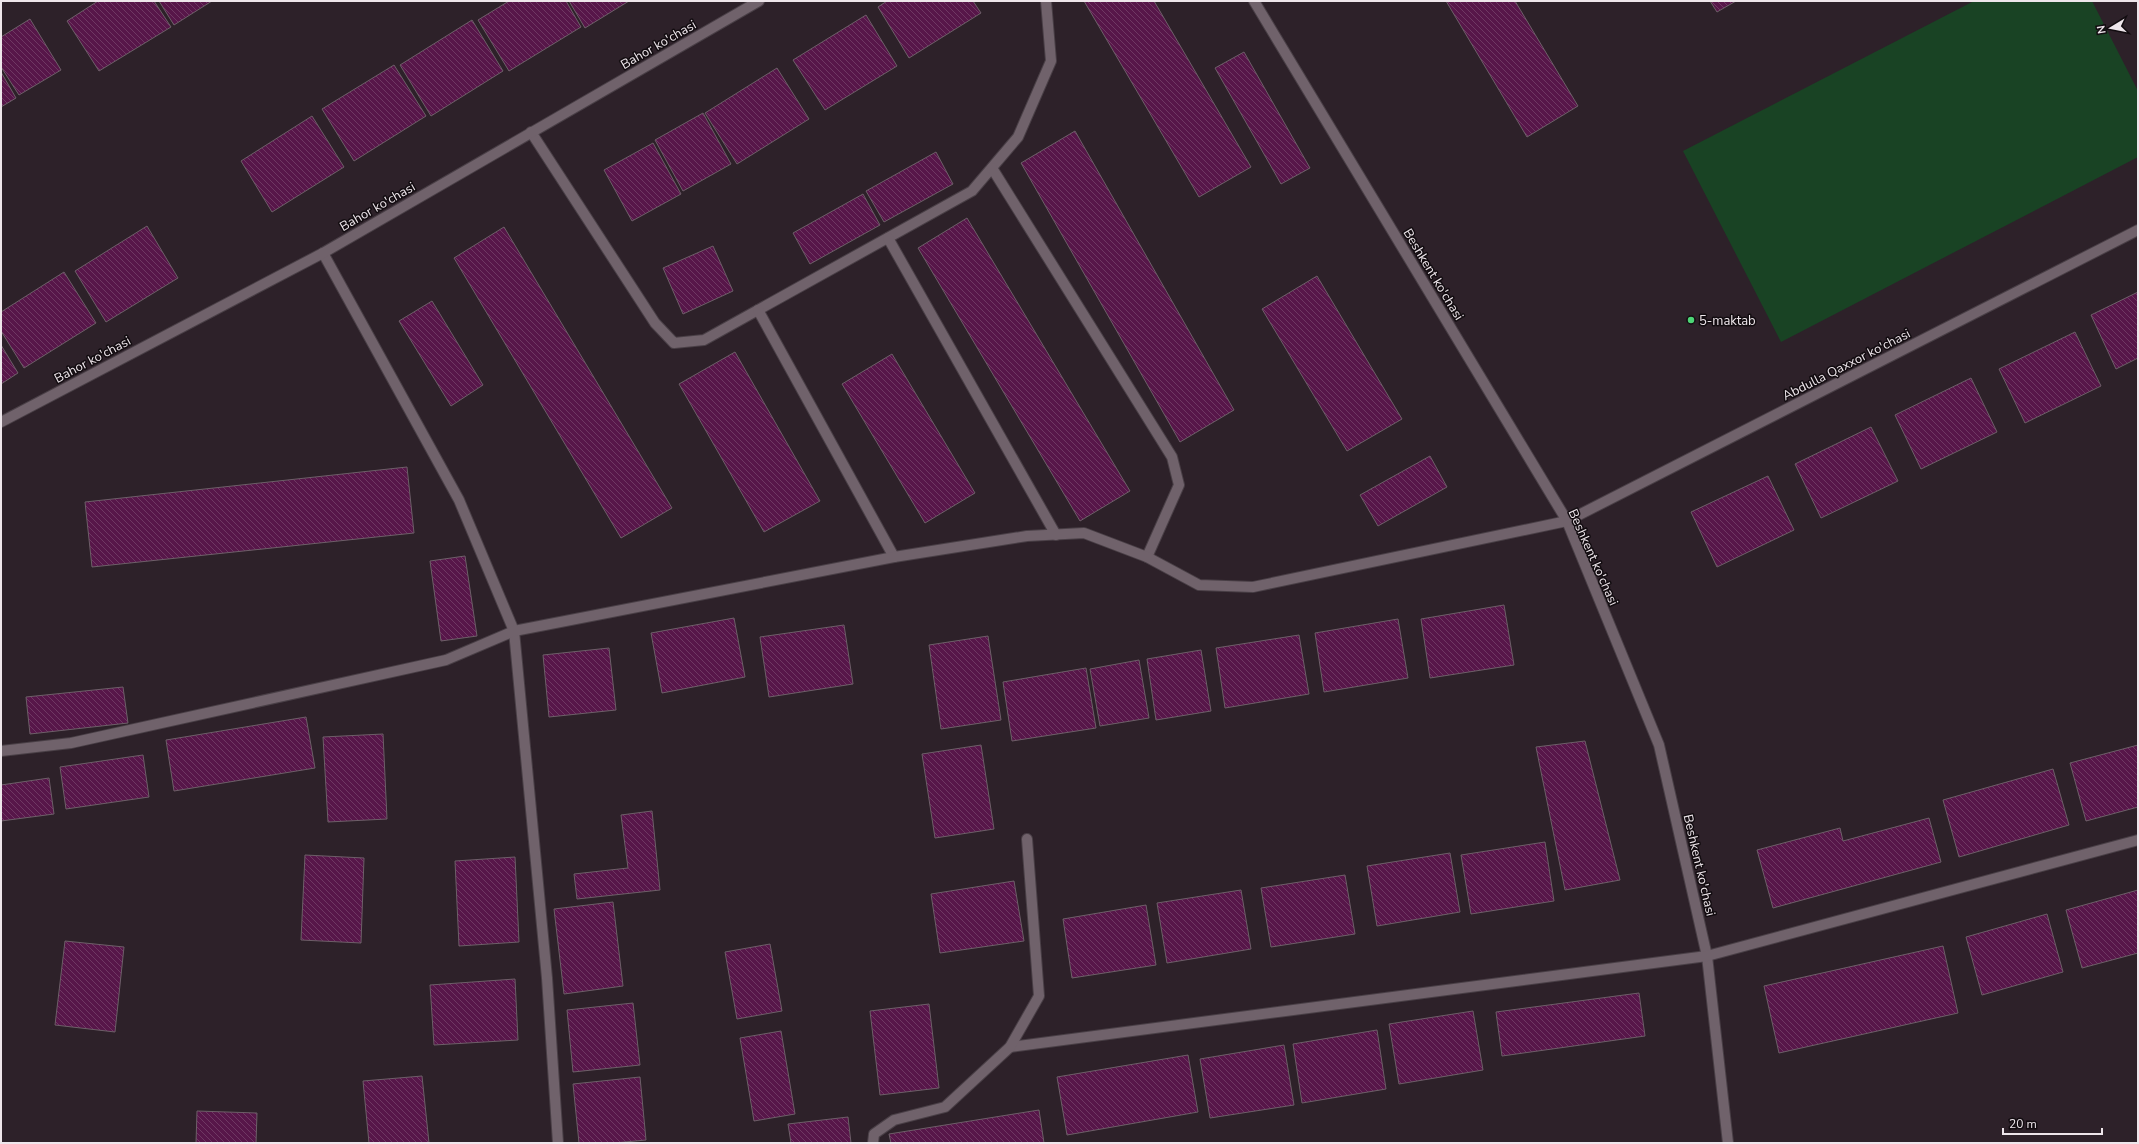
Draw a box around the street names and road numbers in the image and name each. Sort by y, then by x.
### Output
street label: Bahor ko'chasi [617,16,700,74]
street label: Bahor ko'chasi [336,178,419,236]
street label: Beshkent ko'chasi [1399,225,1468,324]
street label: Abdulla Qaxxor ko'chasi [1779,325,1914,405]
street label: Bahor ko'chasi [51,332,134,388]
street label: Beshkent ko'chasi [1564,506,1622,609]
street label: Beshkent ko'chasi [1679,813,1719,918]

